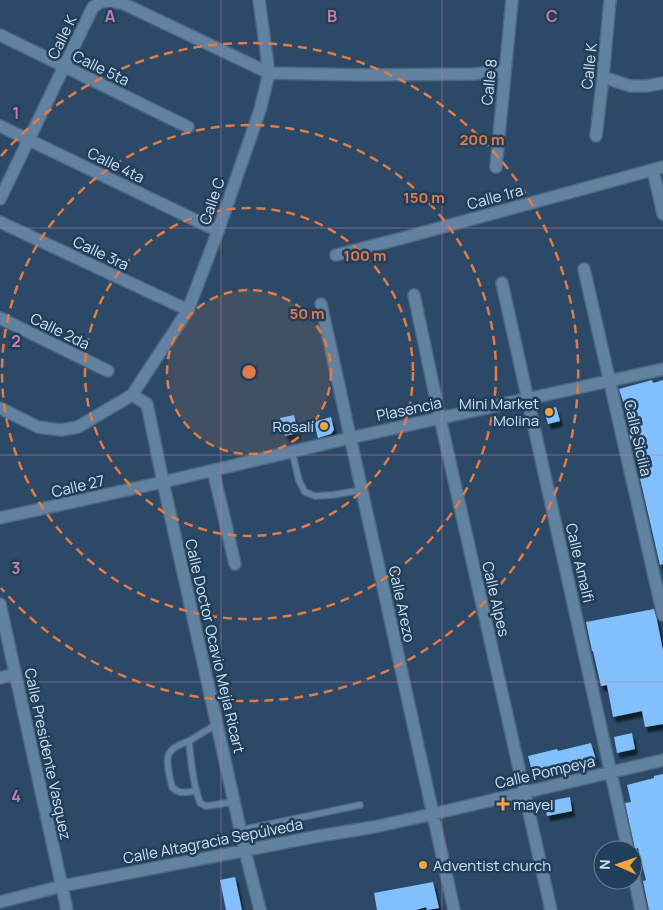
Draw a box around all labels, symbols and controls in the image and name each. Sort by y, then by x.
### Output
text: A [105,5,116,27]
text: B [327,5,337,27]
text: C [546,5,558,27]
street label: Calle K [42,11,82,63]
street label: Calle K [576,42,602,90]
street label: Calle 5ta [69,45,133,91]
street label: Calle 8 [476,58,502,106]
text: 1 [12,102,20,124]
text: 200 m [459,129,505,150]
street label: Calle 4ta [84,142,148,188]
street label: Calle C [194,174,230,227]
street label: Calle 1ra [465,179,525,215]
text: 150 m [403,187,445,208]
street label: Calle 3ra [70,231,132,275]
text: 100 m [344,245,386,266]
text: 50 m [289,303,325,324]
street label: Calle 2da [27,308,93,354]
text: 2 [11,330,21,352]
centre of rings [240,363,258,381]
street label: Plasencia [374,392,444,426]
place label: Mini Market Molina [459,393,539,431]
street label: Calle Sicilia [619,398,657,478]
marker: Mini Market Molina [543,406,555,418]
place label: Rosalí [273,416,314,437]
marker: Rosalí [318,420,330,432]
street label: Calle 27 [49,470,107,502]
street label: Calle Amalfi [561,521,599,605]
street label: Calle Doctor Ocavio Mejía Ricart [180,537,250,755]
text: 3 [11,557,21,579]
street label: Calle Alpes [477,559,515,639]
street label: Calle Arezo [384,564,420,644]
street label: Calle Presidente Vasquez [20,666,76,842]
street label: Calle Pompeya [493,750,597,794]
text: 4 [11,785,21,807]
place label: mayel [513,794,554,815]
marker: mayel [497,798,509,810]
street label: Calle Altagracia Sepúlveda [121,813,305,869]
north arrow [593,840,643,890]
place label: Adventist church [433,855,551,876]
marker: Adventist church [417,859,429,871]
text: N [595,859,614,870]

